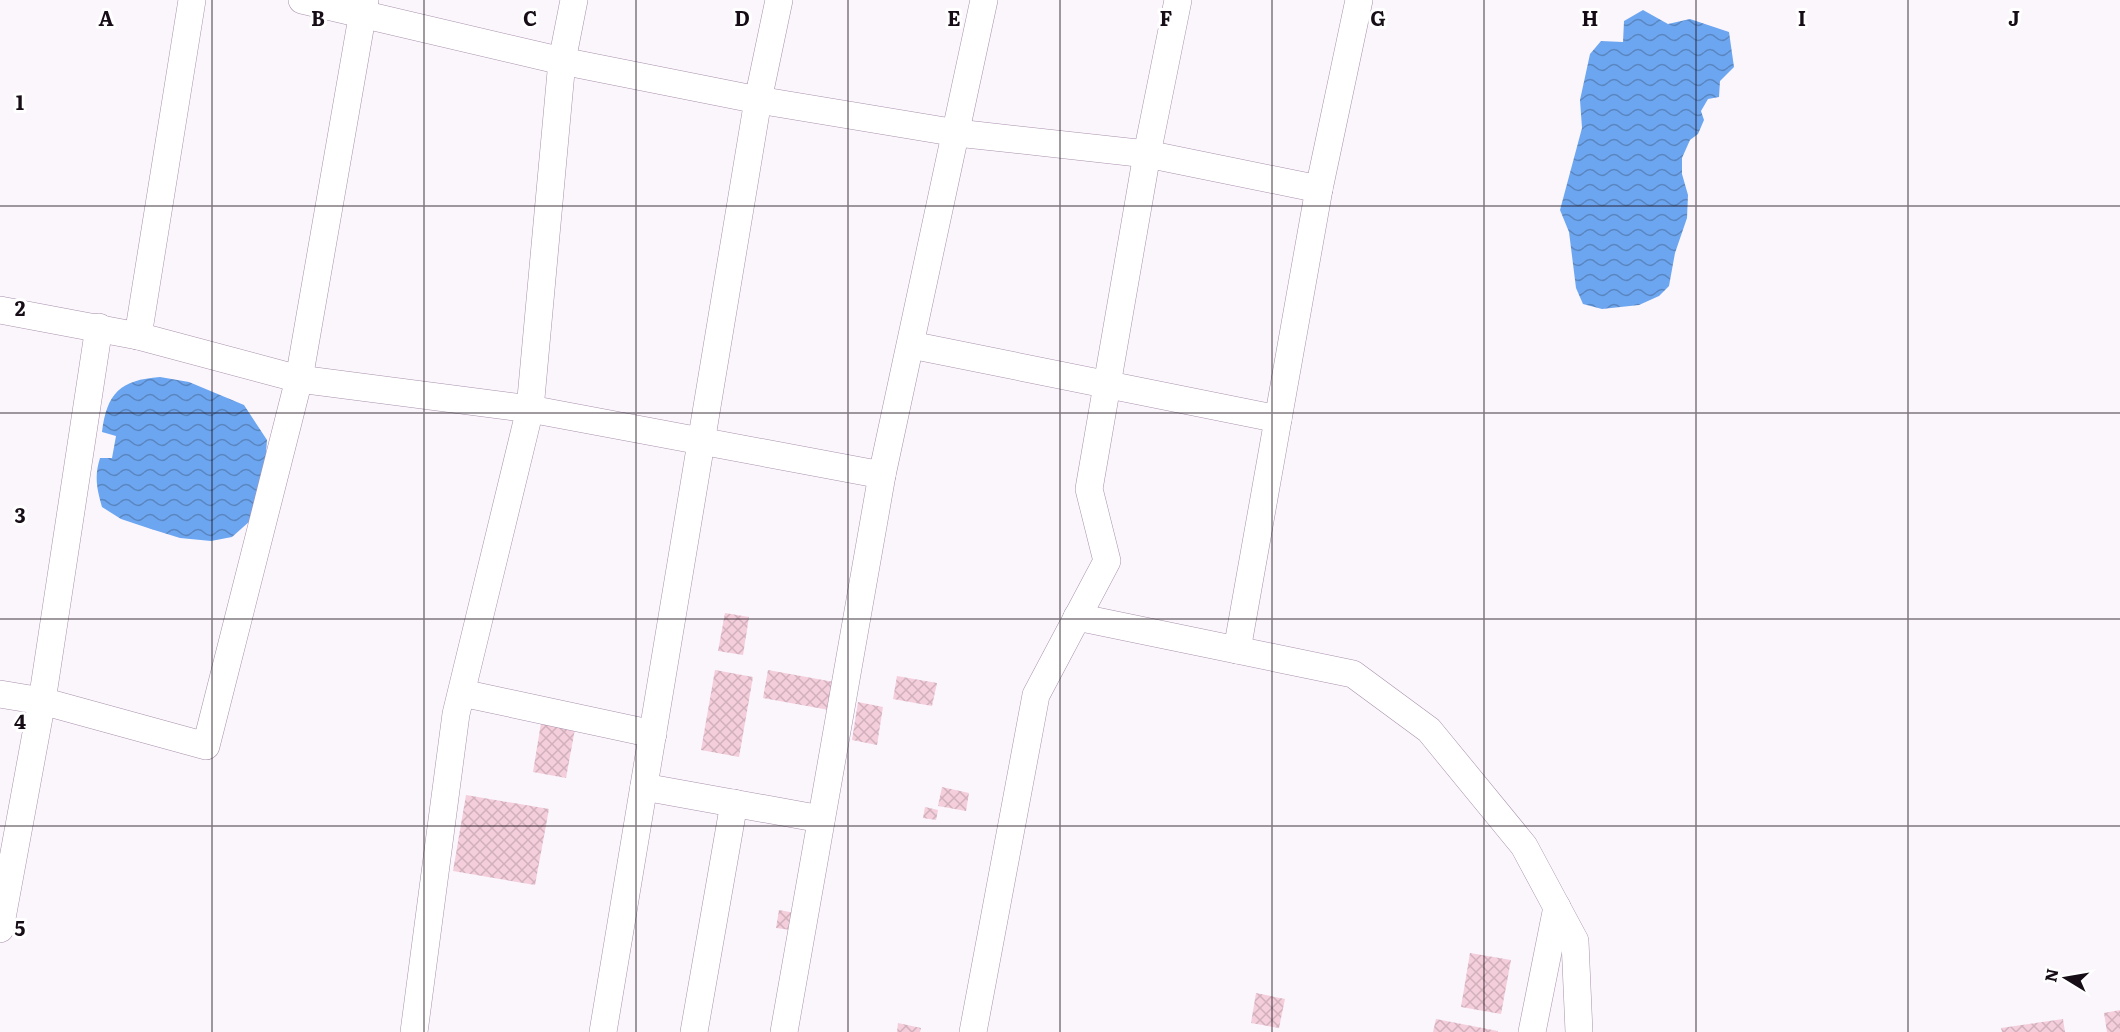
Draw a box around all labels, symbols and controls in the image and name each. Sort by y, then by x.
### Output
text: A [98,2,114,32]
text: B [311,2,325,32]
text: C [523,2,537,32]
text: D [734,2,750,32]
text: E [947,2,961,32]
text: F [1160,2,1173,32]
text: G [1370,2,1386,32]
text: H [1582,2,1598,32]
text: I [1798,2,1806,32]
text: J [2008,2,2020,32]
text: 1 [16,86,24,116]
text: 2 [15,292,26,322]
text: 3 [14,499,26,529]
text: 4 [14,705,26,735]
text: 5 [15,912,26,942]
north arrow [2036,948,2096,1008]
text: N [2037,966,2063,984]

